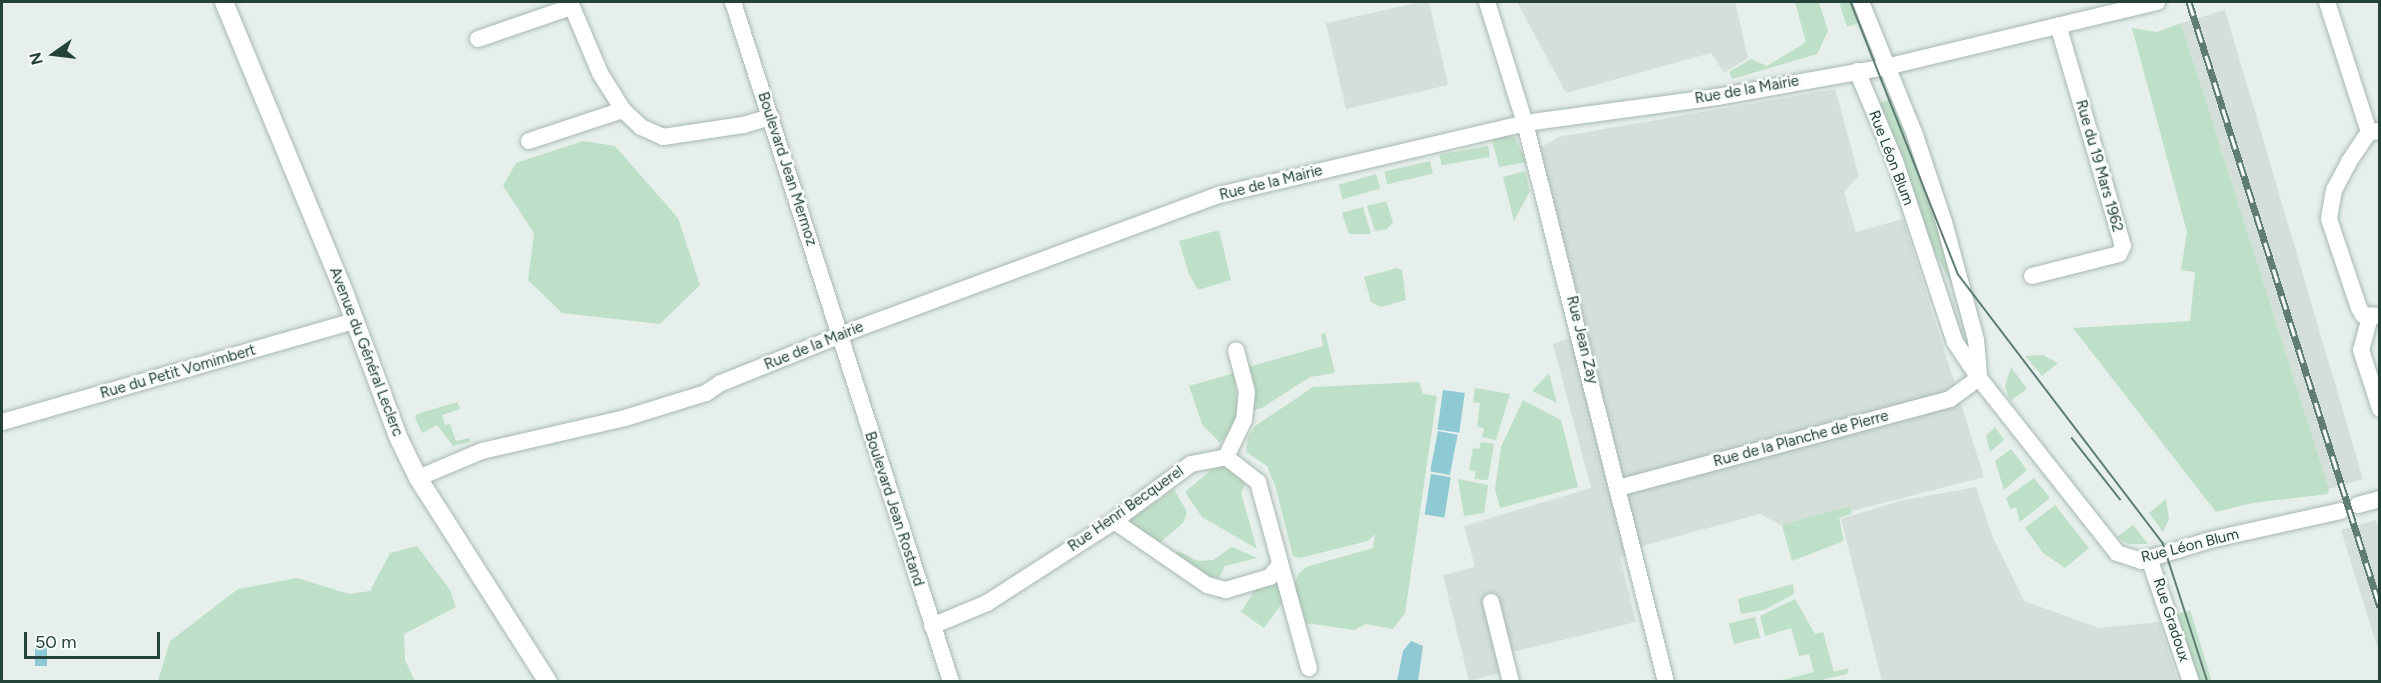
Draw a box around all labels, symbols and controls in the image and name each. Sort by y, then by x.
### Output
north arrow [24,24,84,84]
text: N [25,50,47,67]
street label: Rue de la Mairie [1693,72,1801,108]
street label: Boulevard Jean Mermoz [754,90,820,248]
street label: Rue du 19 Mars 1962 [2072,98,2126,234]
street label: Rue Léon Blum [1865,108,1917,208]
street label: Rue de la Mairie [1218,161,1324,205]
street label: Avenue du Général Leclerc [325,265,407,439]
street label: Rue Jean Zay [1562,294,1602,386]
street label: Rue de la Mairie [762,318,866,374]
street label: Rue du Petit Vomimbert [98,341,258,403]
street label: Rue de la Planche de Pierre [1711,407,1891,471]
street label: Boulevard Jean Rostand [860,429,928,589]
street label: Rue Henri Becquerel [1065,462,1187,556]
street label: Rue Léon Blum [2139,525,2241,567]
street label: Rue Gradoux [2149,576,2193,664]
scale bar [27,620,164,658]
text: 50 m [35,631,77,653]

